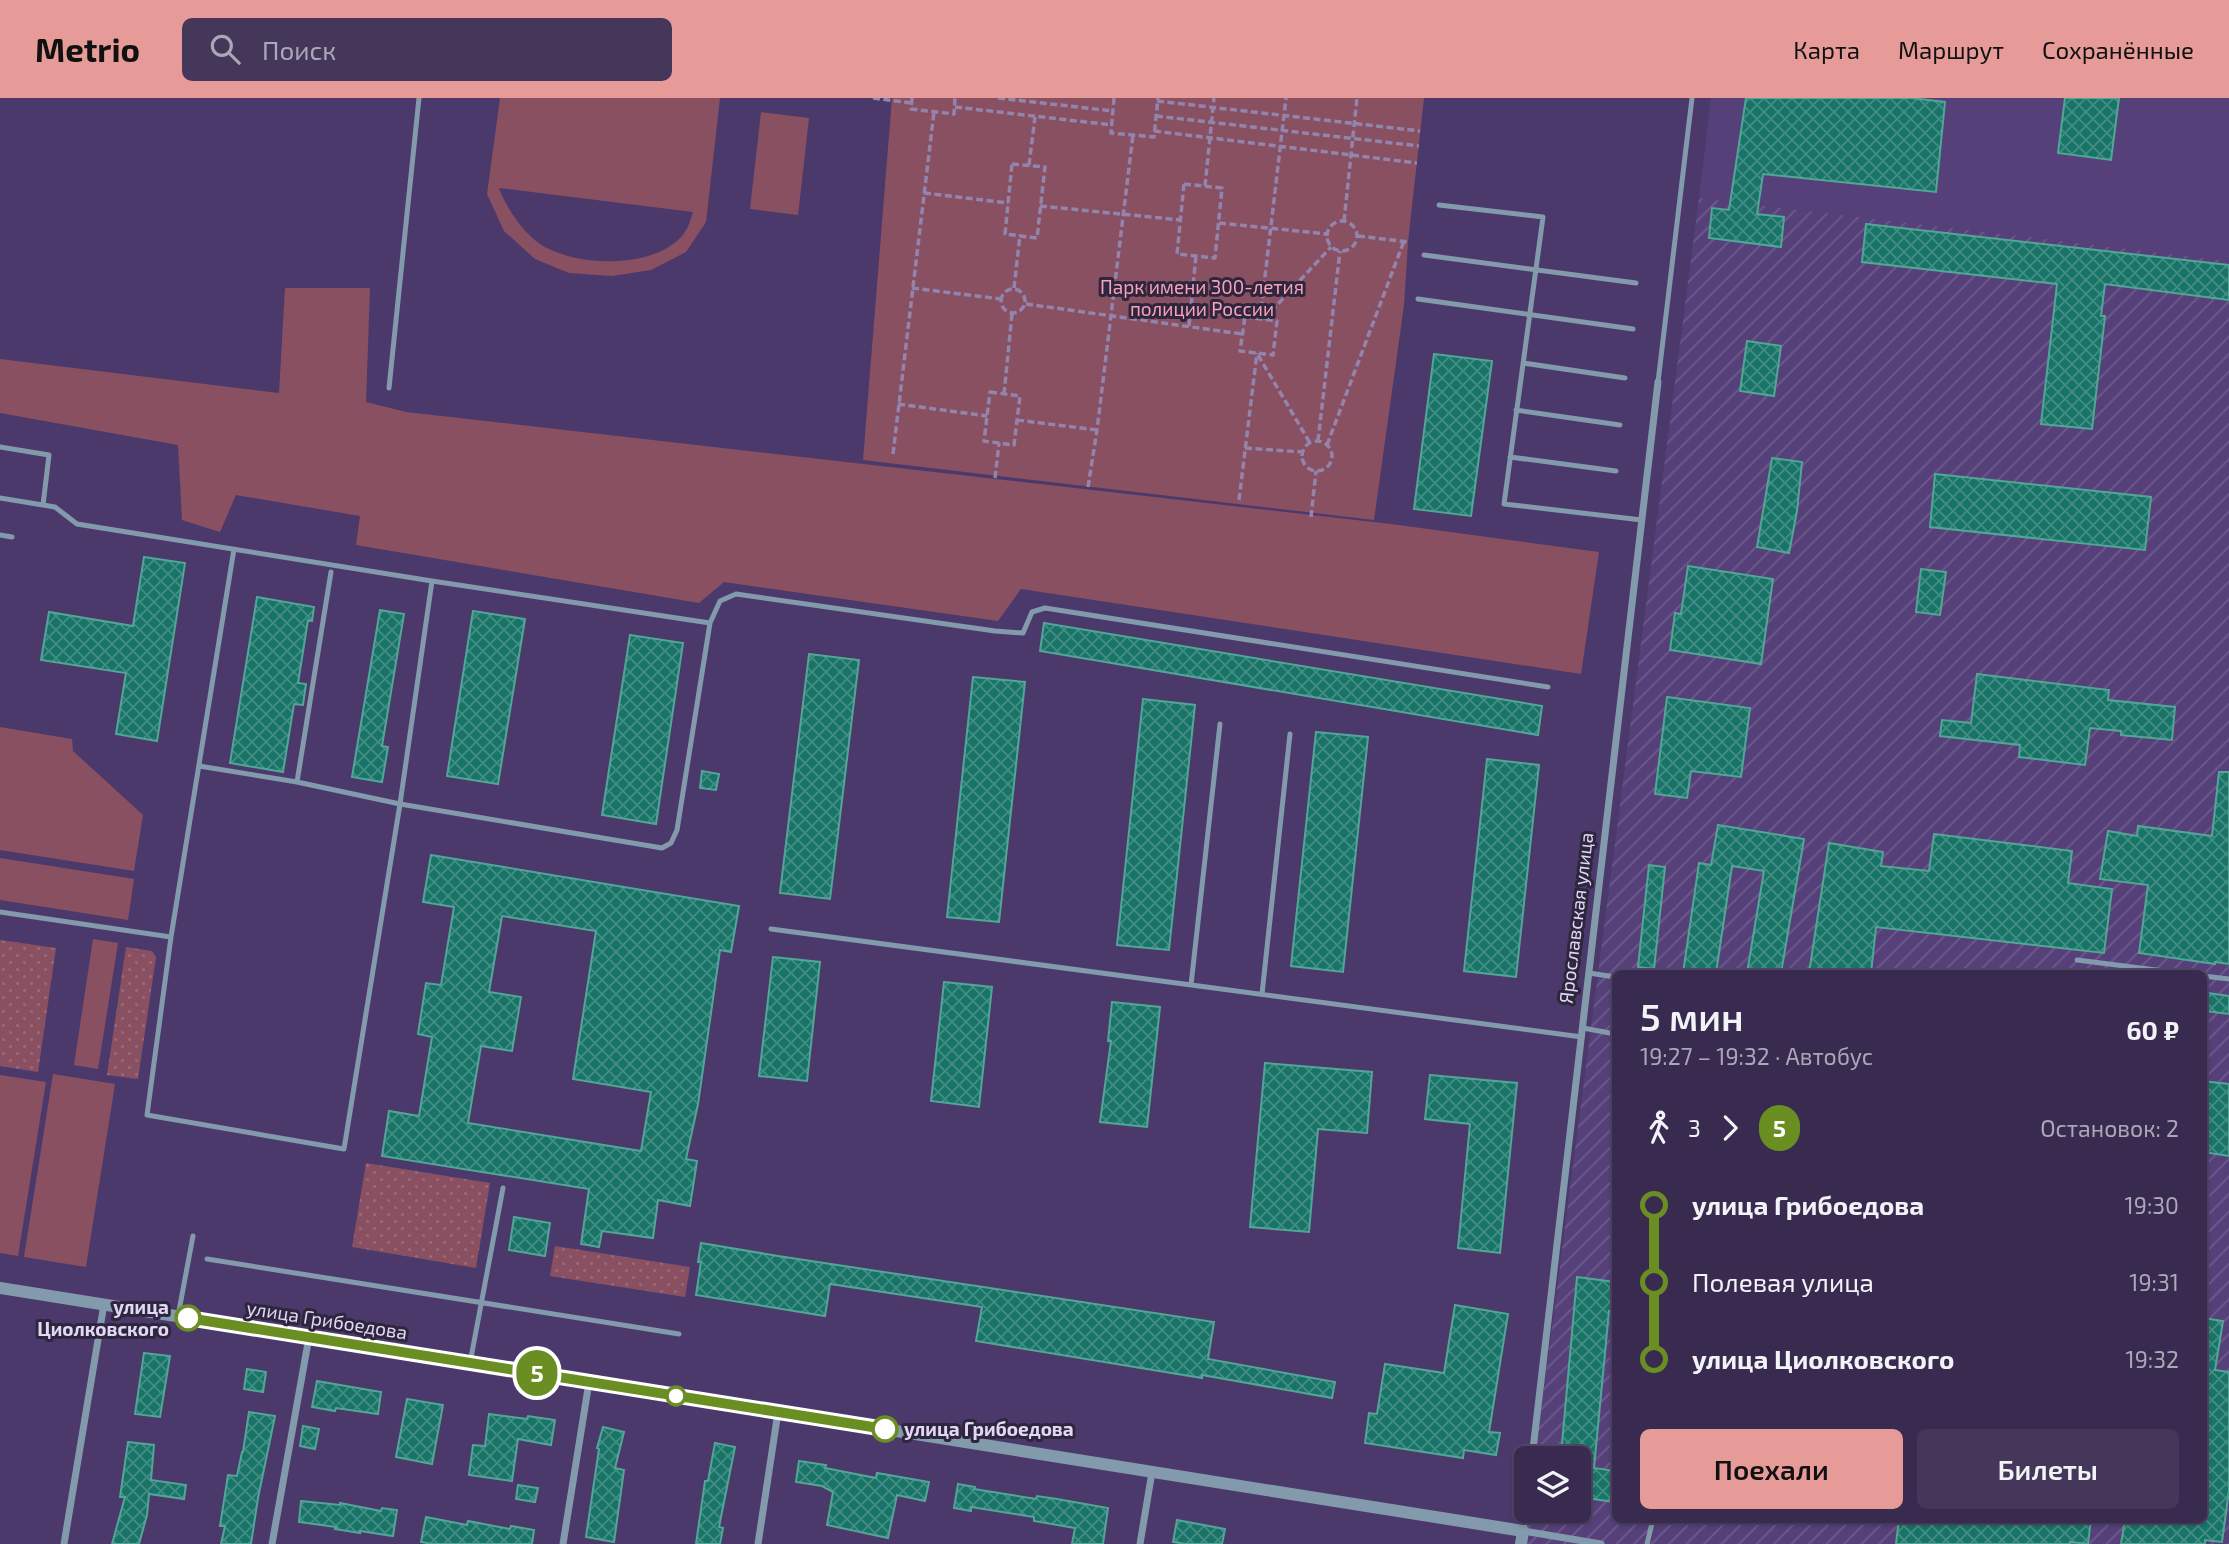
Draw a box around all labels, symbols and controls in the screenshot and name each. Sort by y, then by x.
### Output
search box [182,18,672,81]
text: Metrio [35,29,140,69]
icon: search [206,30,244,68]
text: Поиск [262,34,336,65]
text: Карта [1793,35,1860,64]
text: Маршрут [1898,35,2004,64]
text: Сохранённые [2042,35,2194,64]
park label: Парк имени 300-летия полиции России [1100,275,1304,320]
street label: Ярославская улица [1554,831,1598,1005]
text: 5 мин [1640,993,1744,1039]
text: 60 ₽ [2126,1014,2179,1045]
text: 19:27 – 19:32 · Автобус [1640,1042,1873,1070]
icon: walk [1640,1109,1678,1147]
icon: forward [1711,1109,1749,1147]
text: 5 [1773,1113,1786,1142]
text: 3 [1688,1114,1701,1142]
text: Остановок: 2 [2040,1114,2179,1142]
text: улица Грибоедова [1692,1189,1924,1220]
text: 19:30 [2125,1191,2179,1219]
text: Полевая улица [1692,1266,1874,1297]
text: 19:31 [2129,1268,2179,1296]
place label: улица Циолковского [37,1295,169,1340]
street label: улица Грибоедова [245,1295,409,1345]
marker: улица Циолковского [175,1305,201,1331]
text: улица Циолковского [1692,1343,1954,1374]
text: 19:32 [2126,1345,2179,1373]
line badge: 5 [514,1350,560,1396]
text: 5 [530,1358,544,1387]
unlabelled marker [666,1386,686,1406]
marker: улица Грибоедова [872,1416,898,1442]
place label: улица Грибоедова [904,1417,1074,1440]
button: Поехали [1640,1429,1903,1509]
button: Билеты [1917,1429,2179,1509]
map controls [1514,1446,1591,1523]
button: layers [1514,1446,1591,1523]

